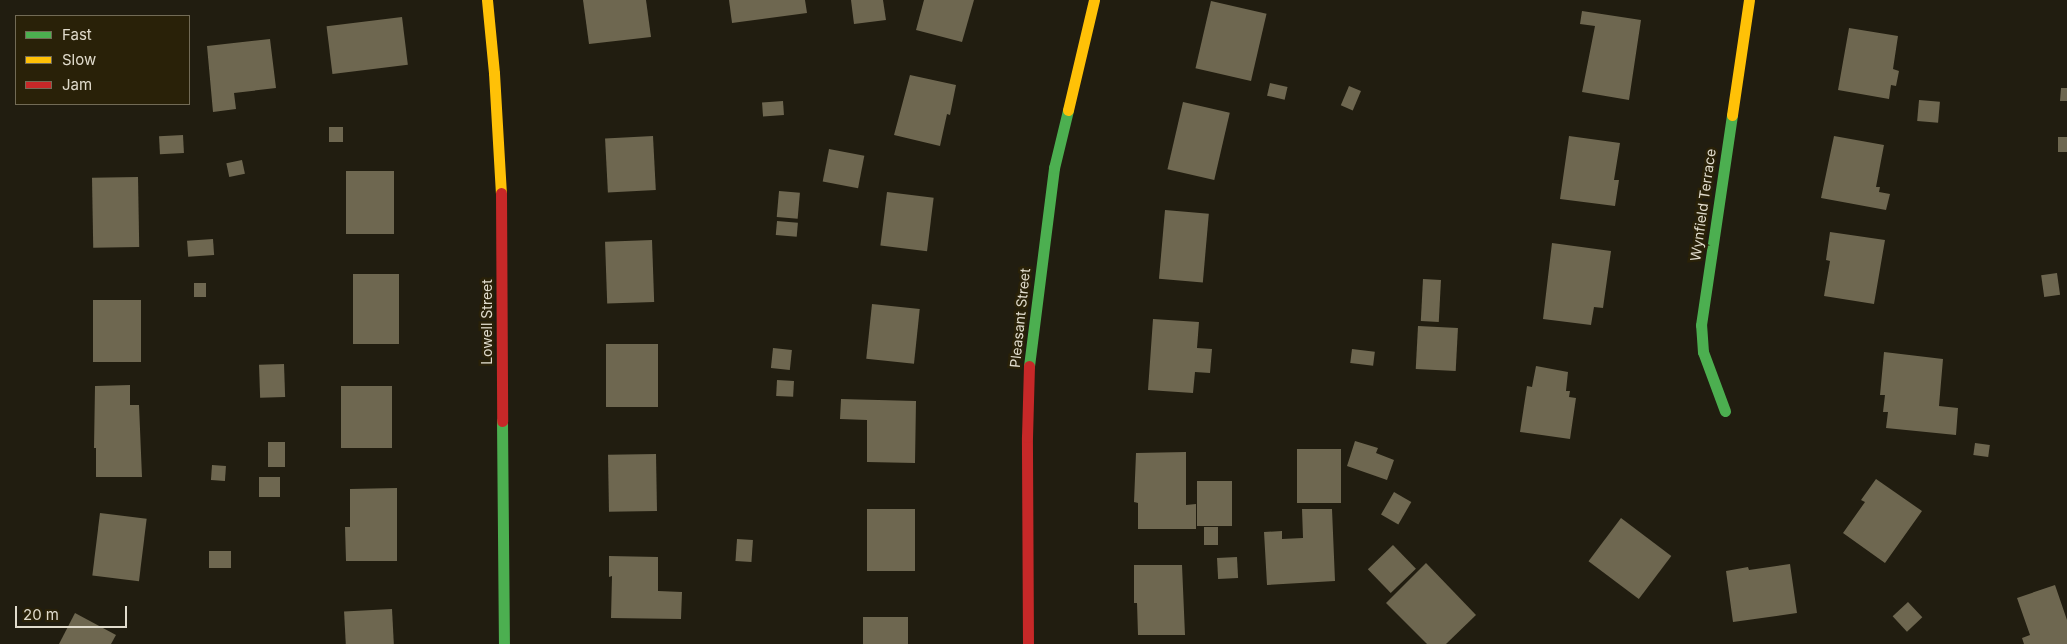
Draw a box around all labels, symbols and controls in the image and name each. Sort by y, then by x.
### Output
legend [15,15,190,105]
text: Fast [62,25,92,44]
text: Slow [62,50,96,69]
text: Jam [62,75,92,94]
street label: Wynfield Terrace [1687,148,1719,262]
street label: Pleasant Street [1006,267,1034,369]
street label: Lowell Street [479,279,495,365]
scale bar [18,596,130,628]
text: 20 m [23,605,59,624]

